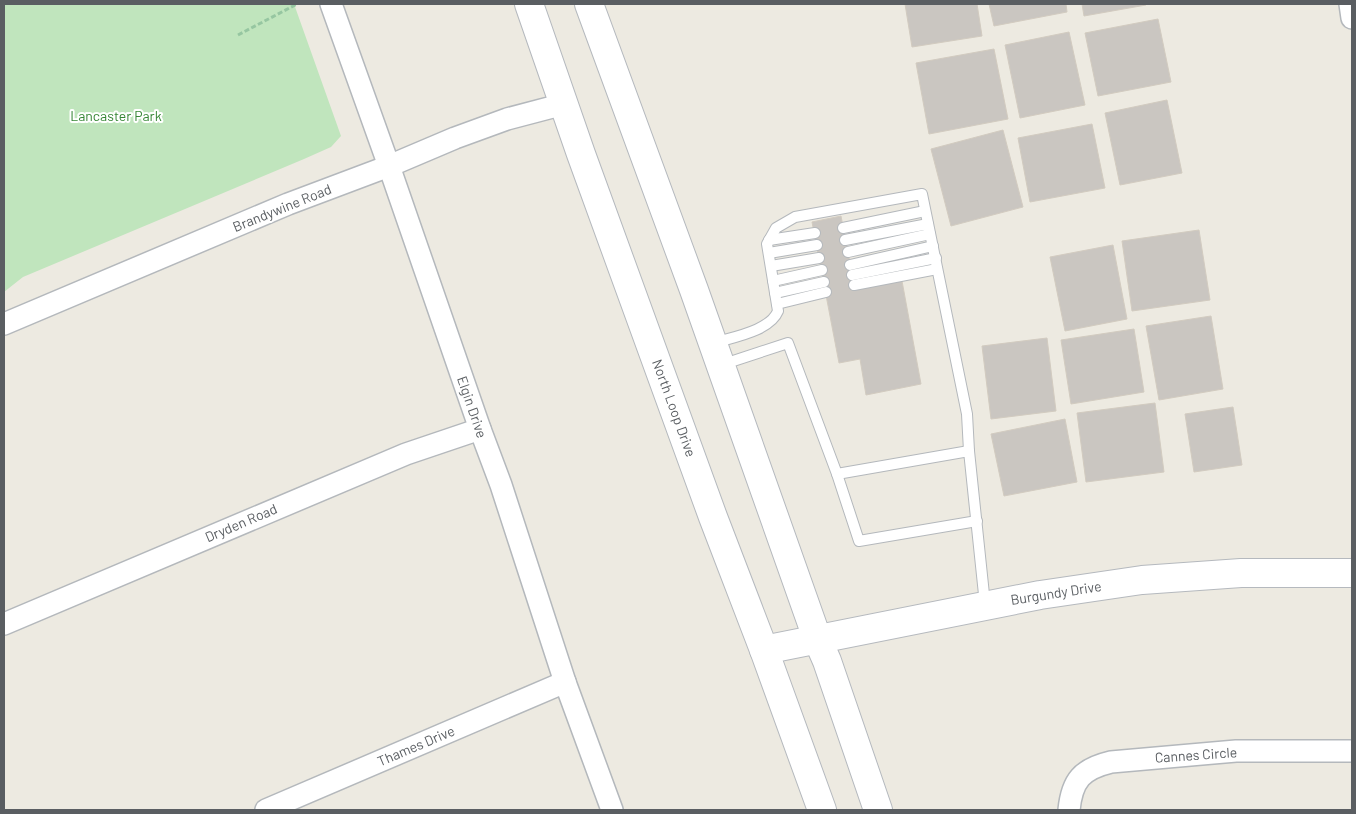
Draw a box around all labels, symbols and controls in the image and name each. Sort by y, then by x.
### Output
park label: Lancaster Park [70,107,162,124]
street label: Brandywine Road [230,180,334,235]
street label: North Loop Drive [649,357,700,459]
street label: Elgin Drive [454,374,491,440]
street label: Dryden Road [202,500,279,545]
street label: Burgundy Drive [1009,577,1102,608]
street label: Thames Drive [375,722,457,769]
street label: Cannes Circle [1154,743,1238,766]

